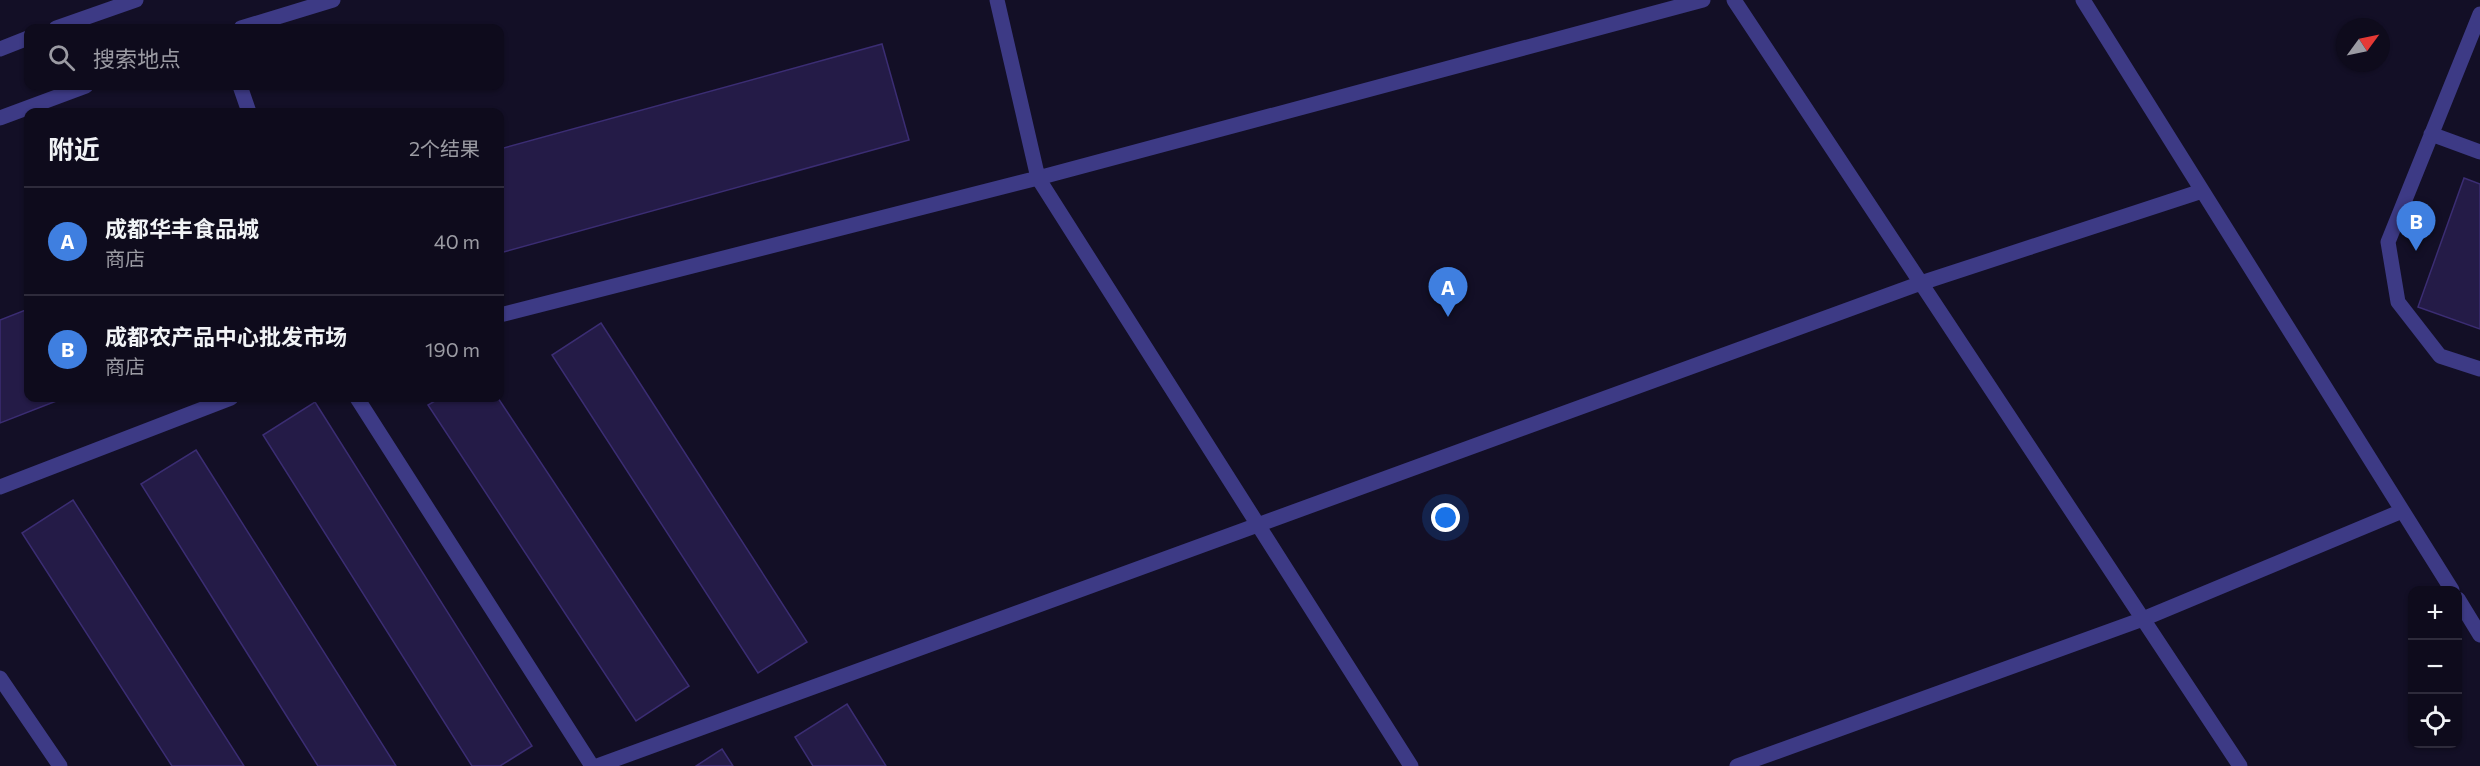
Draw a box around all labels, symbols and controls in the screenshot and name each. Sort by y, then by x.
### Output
north arrow [2336,18,2390,72]
search box [24,24,504,90]
icon: search [45,41,78,74]
text: 搜索地点 [93,45,181,72]
text: 附近 [48,133,100,164]
text: 2个结果 [409,136,480,160]
pin: B [2396,202,2436,251]
text: 成都华丰食品城 [105,215,259,242]
text: A [60,229,75,253]
text: 40 m [434,229,480,253]
text: 商店 [105,246,145,270]
pin: A [1428,268,1468,317]
text: 成都农产品中心批发市场 [105,323,347,350]
text: B [61,337,74,361]
text: 190 m [425,337,480,361]
text: 商店 [105,354,145,378]
your location [1431,503,1460,532]
map controls [2408,586,2462,748]
button: + [2408,586,2462,640]
button: − [2408,640,2462,694]
button: locate [2408,694,2462,748]

